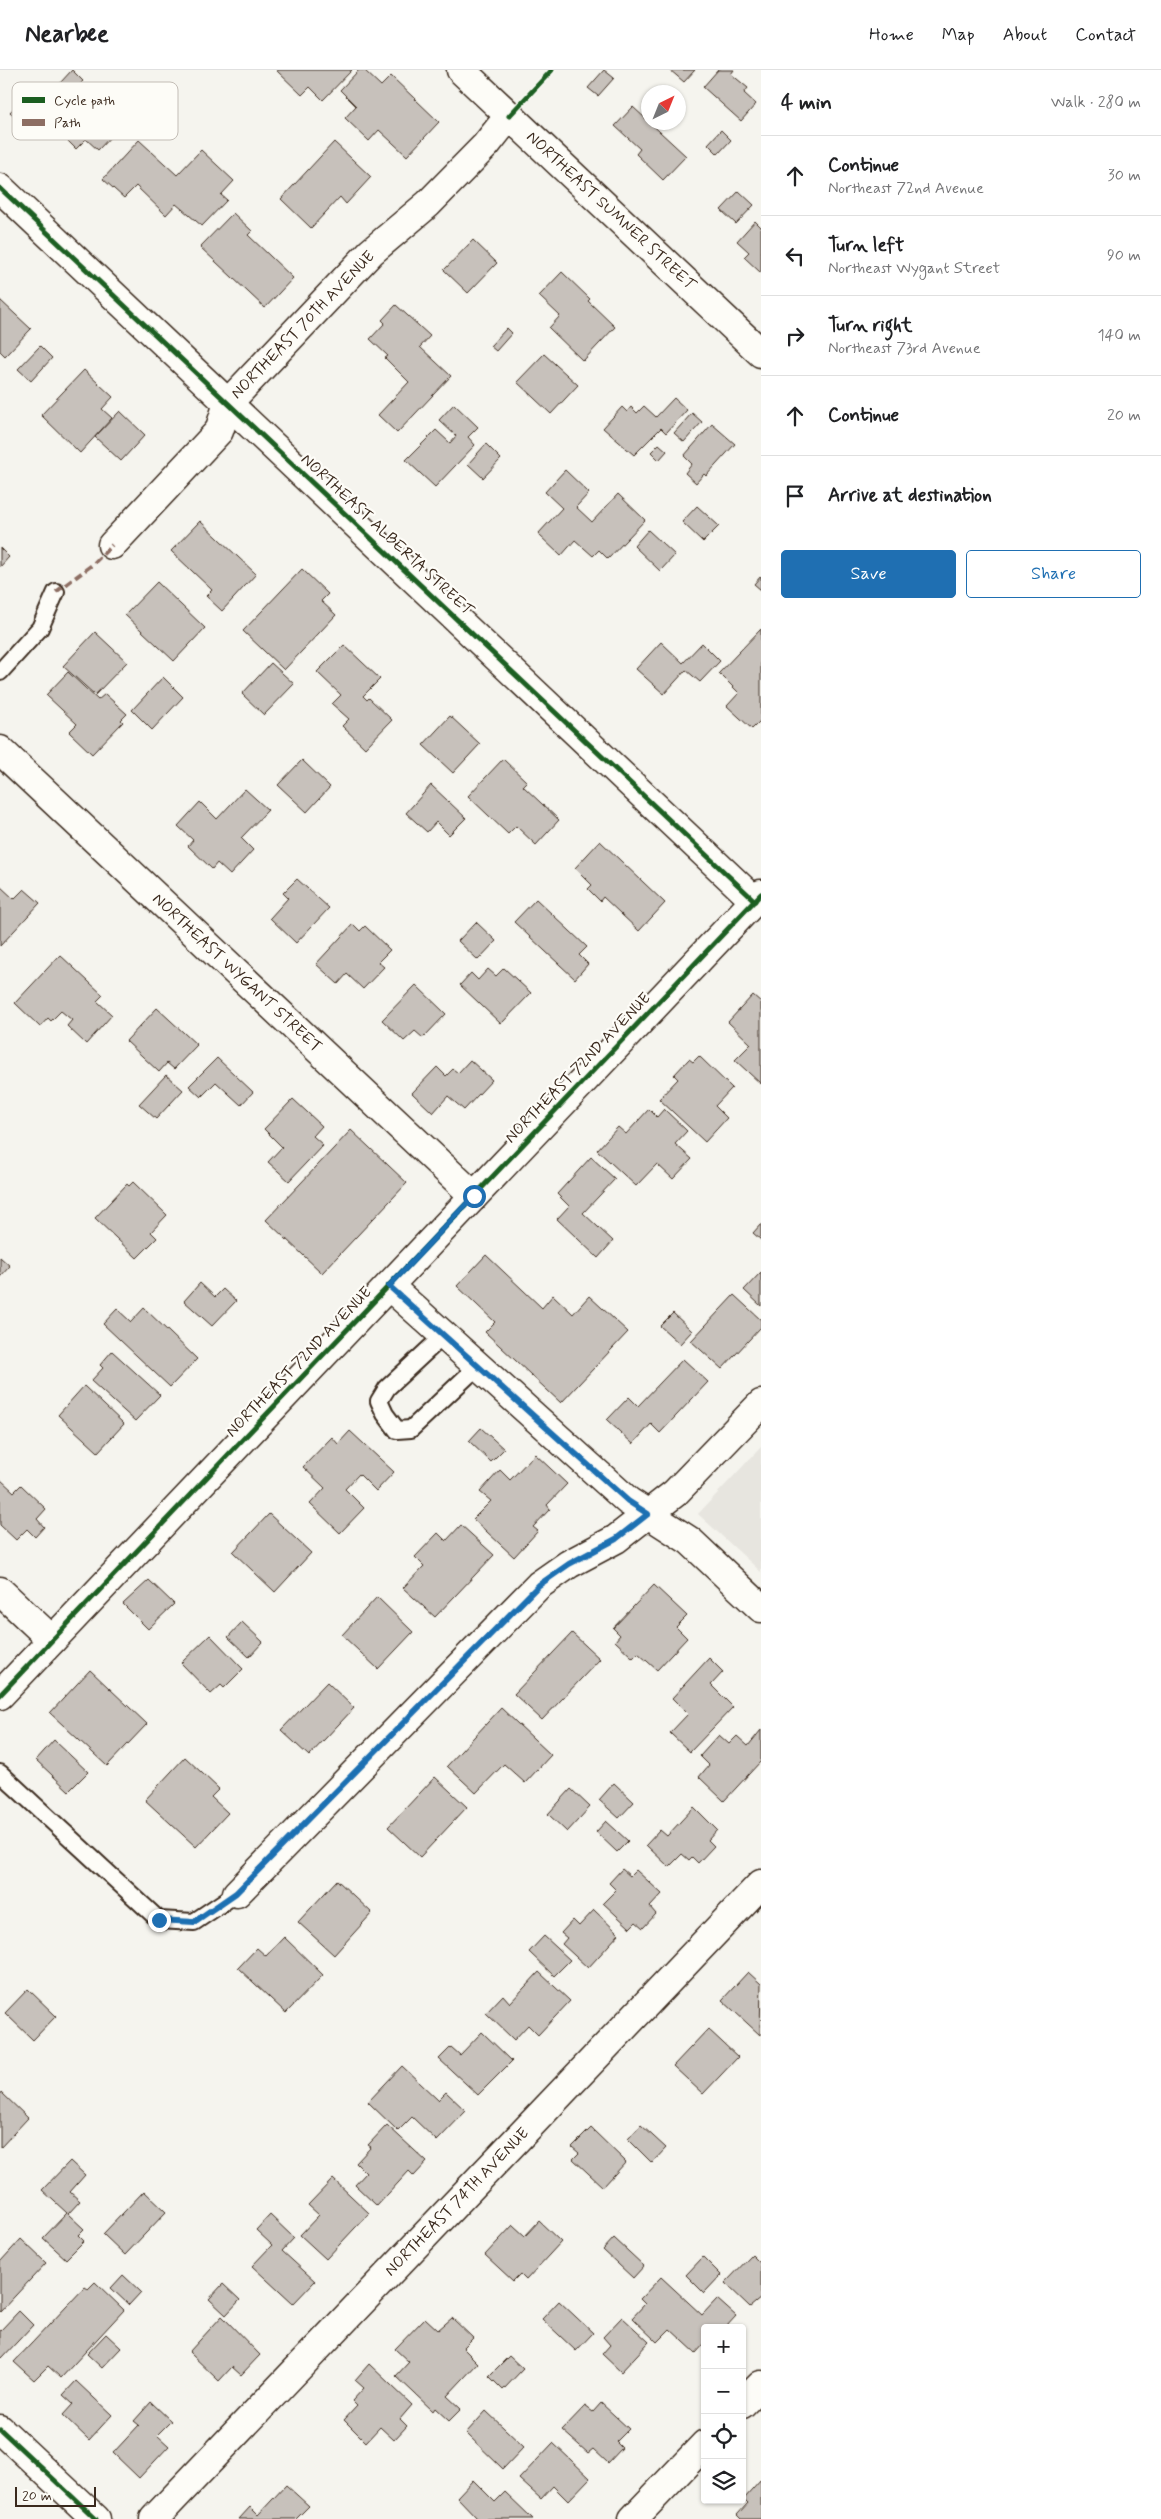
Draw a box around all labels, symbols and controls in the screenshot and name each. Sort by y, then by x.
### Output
text: Nearbee [25,19,109,50]
text: Home [869,23,914,47]
text: Map [942,23,975,47]
text: About [1003,23,1047,47]
text: Contact [1075,23,1136,47]
legend [12,82,178,140]
north arrow [641,85,686,130]
text: 4 min [781,89,832,117]
text: Cycle path [54,92,115,110]
text: Walk · 280 m [1051,92,1141,113]
text: Path [54,114,81,132]
street label: NORTHEAST SUMNER STREET [522,127,701,296]
text: Continue [828,153,899,178]
icon: ahead [781,162,809,190]
text: 30 m [1108,165,1141,186]
text: Northeast 72nd Avenue [828,178,984,199]
text: Turn left [828,233,904,258]
icon: left [781,242,809,270]
text: 90 m [1107,245,1141,266]
street label: NORTHEAST 70TH AVENUE [226,246,380,404]
text: Northeast Wygant Street [828,258,1000,279]
text: Turn right [828,313,912,338]
icon: right [781,322,809,350]
text: 140 m [1097,325,1141,346]
text: Northeast 73rd Avenue [828,338,981,359]
icon: ahead [781,402,809,430]
text: Continue [828,403,899,428]
text: 20 m [1107,405,1141,426]
street label: NORTHEAST ALBERTA STREET [296,449,479,622]
icon: arrive [781,482,809,510]
text: Arrive at destination [828,483,992,508]
button: Save [781,550,956,598]
button: Share [966,550,1141,598]
street label: NORTHEAST WYGANT STREET [148,889,326,1057]
street label: NORTHEAST 72ND AVENUE [500,988,656,1148]
route start [463,1185,486,1208]
street label: NORTHEAST 72ND AVENUE [221,1282,377,1442]
route end [148,1909,171,1932]
street label: NORTHEAST 74TH AVENUE [380,2123,534,2281]
map controls [701,2324,746,2504]
button: + [701,2324,746,2369]
button: − [701,2369,746,2414]
button: locate [701,2414,746,2459]
button: layers [701,2459,746,2504]
scale bar [15,2484,96,2507]
text: 20 m [22,2487,52,2505]

